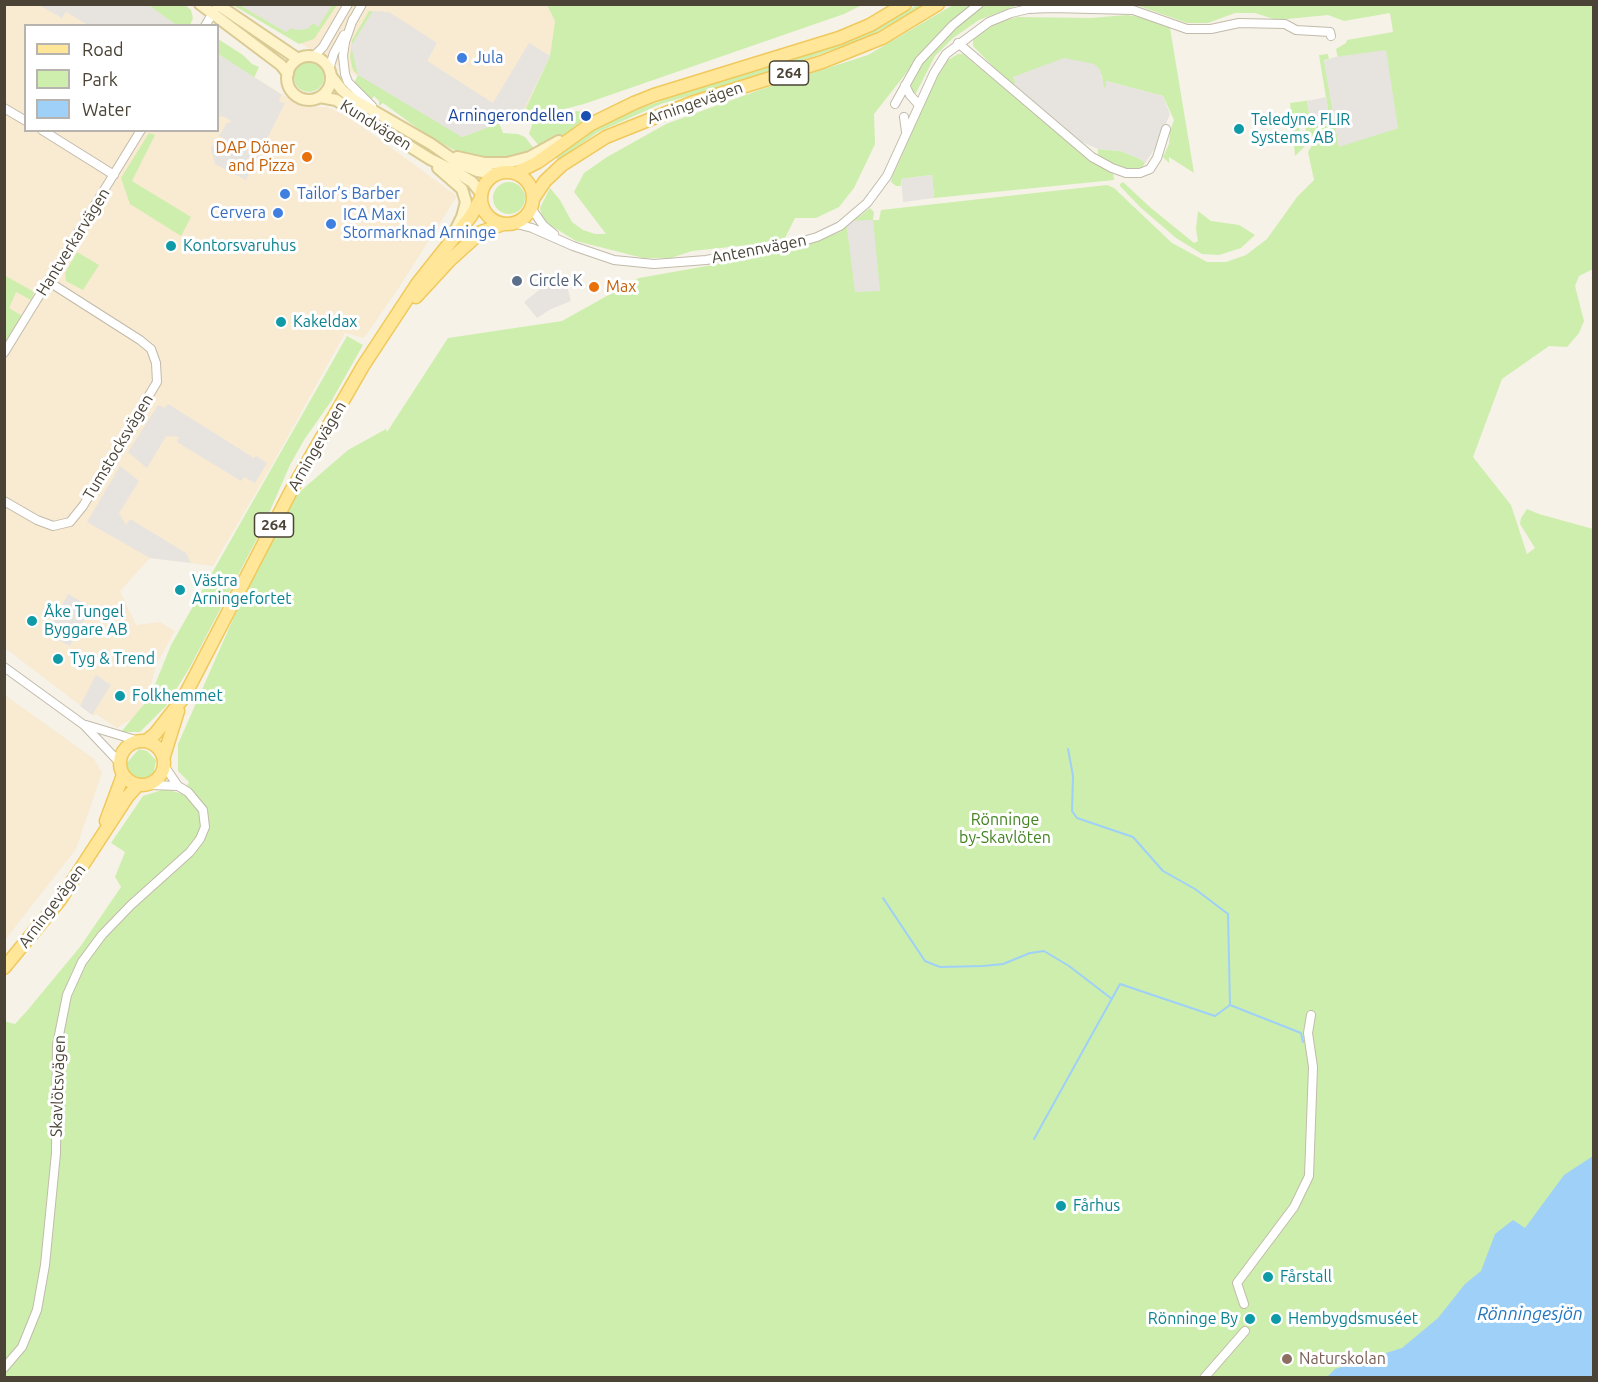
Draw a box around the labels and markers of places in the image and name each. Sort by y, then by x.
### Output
place label: Jula [474,48,503,68]
marker: Jula [455,51,469,65]
place label: Arningerondellen [448,106,574,126]
marker: Arningerondellen [579,109,593,123]
place label: Teledyne FLIR Systems AB [1251,110,1350,148]
marker: Teledyne FLIR Systems AB [1232,122,1246,136]
place label: DAP Döner and Pizza [216,138,295,176]
marker: DAP Döner and Pizza [300,150,314,164]
place label: Tailor’s Barber [297,184,400,204]
marker: Tailor’s Barber [278,187,292,201]
place label: Cervera [210,203,266,223]
place label: ICA Maxi Stormarknad Arninge [343,205,496,243]
marker: Cervera [271,206,285,220]
marker: ICA Maxi Stormarknad Arninge [324,217,338,231]
place label: Kontorsvaruhus [183,236,296,256]
marker: Kontorsvaruhus [164,239,178,253]
place label: Circle K [529,271,583,291]
marker: Circle K [510,274,524,288]
place label: Max [606,277,636,297]
marker: Max [587,280,601,294]
place label: Kakeldax [293,312,357,332]
marker: Kakeldax [274,315,288,329]
place label: Västra Arningefortet [192,571,292,609]
marker: Västra Arningefortet [173,583,187,597]
place label: Åke Tungel Byggare AB [44,602,128,640]
marker: Åke Tungel Byggare AB [25,614,39,628]
place label: Tyg & Trend [70,649,155,669]
marker: Tyg & Trend [51,652,65,666]
place label: Folkhemmet [132,686,223,706]
marker: Folkhemmet [113,689,127,703]
place label: Fårhus [1073,1196,1120,1216]
marker: Fårhus [1054,1199,1068,1213]
place label: Fårstall [1280,1267,1332,1287]
marker: Fårstall [1261,1270,1275,1284]
place label: Rönninge By [1148,1309,1238,1329]
place label: Hembygdsmuséet [1288,1309,1418,1329]
marker: Rönninge By [1243,1312,1257,1326]
marker: Hembygdsmuséet [1269,1312,1283,1326]
place label: Naturskolan [1299,1349,1386,1369]
marker: Naturskolan [1280,1352,1294,1366]

